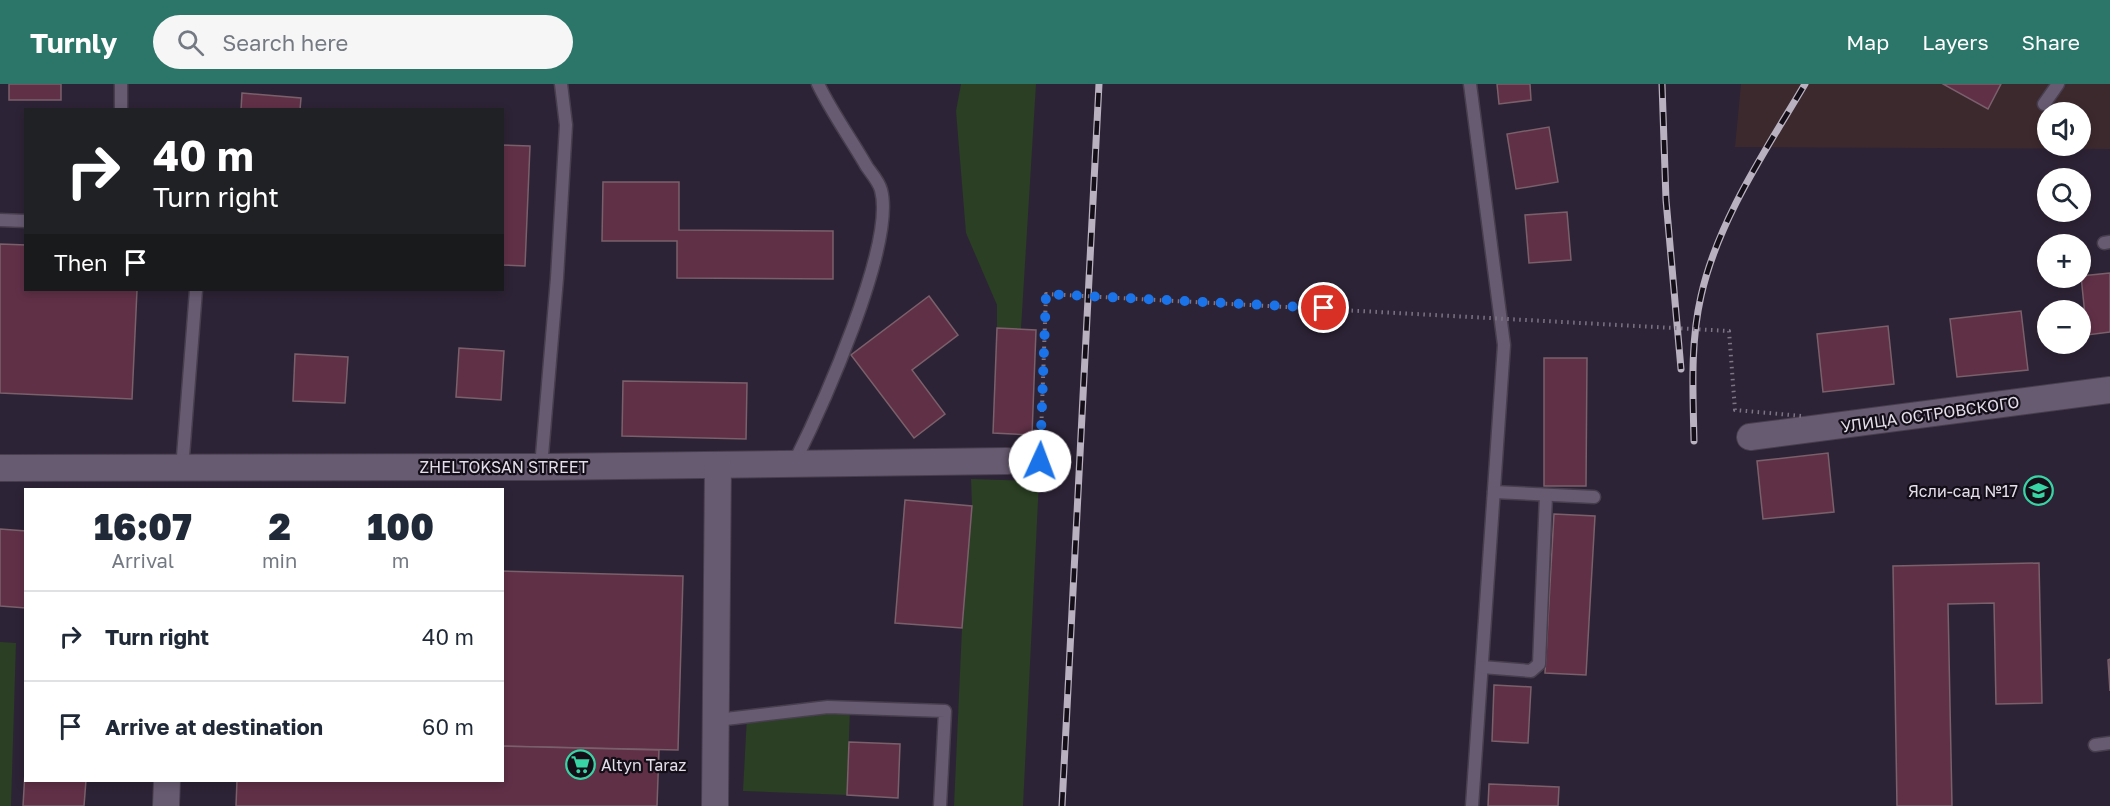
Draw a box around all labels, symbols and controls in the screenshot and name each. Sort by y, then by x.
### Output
search box [153,15,573,69]
text: Turnly [30,26,117,59]
icon: search [174,26,207,59]
text: Search here [222,29,348,56]
text: Map [1846,29,1889,55]
text: Layers [1922,29,1989,55]
text: Share [2022,29,2080,55]
map controls [2037,102,2091,354]
button: sound [2037,102,2091,156]
text: 40 m [153,130,254,180]
icon: right [54,132,132,210]
button: search [2037,168,2091,222]
text: Turn right [153,181,279,213]
button: + [2037,234,2091,288]
icon: arrive [119,246,152,279]
text: Then [54,249,107,276]
pin [1298,282,1349,333]
icon: arrive [1307,291,1340,324]
button: − [2037,300,2091,354]
street label: УЛИЦА ОСТРОВСКОГО [1839,392,2021,436]
position arrow [1008,429,1072,493]
street label: ZHELTOKSAN STREET [420,457,589,477]
school or university icon: Ясли-сад №17 [2023,475,2055,507]
place label: Ясли-сад №17 [1908,481,2018,501]
text: 16:07 [94,505,192,548]
text: 2 [268,505,291,548]
text: 100 [367,505,434,548]
text: Arrival [112,548,174,572]
text: min [262,548,297,572]
text: m [392,548,409,572]
icon: right [54,620,87,653]
text: Turn right [105,623,209,650]
text: 40 m [422,623,474,650]
icon: arrive [54,710,87,743]
text: Arrive at destination [105,713,323,740]
text: 60 m [422,713,474,740]
supermarket icon: Altyn Taraz [564,749,596,781]
place label: Altyn Taraz [601,755,687,775]

